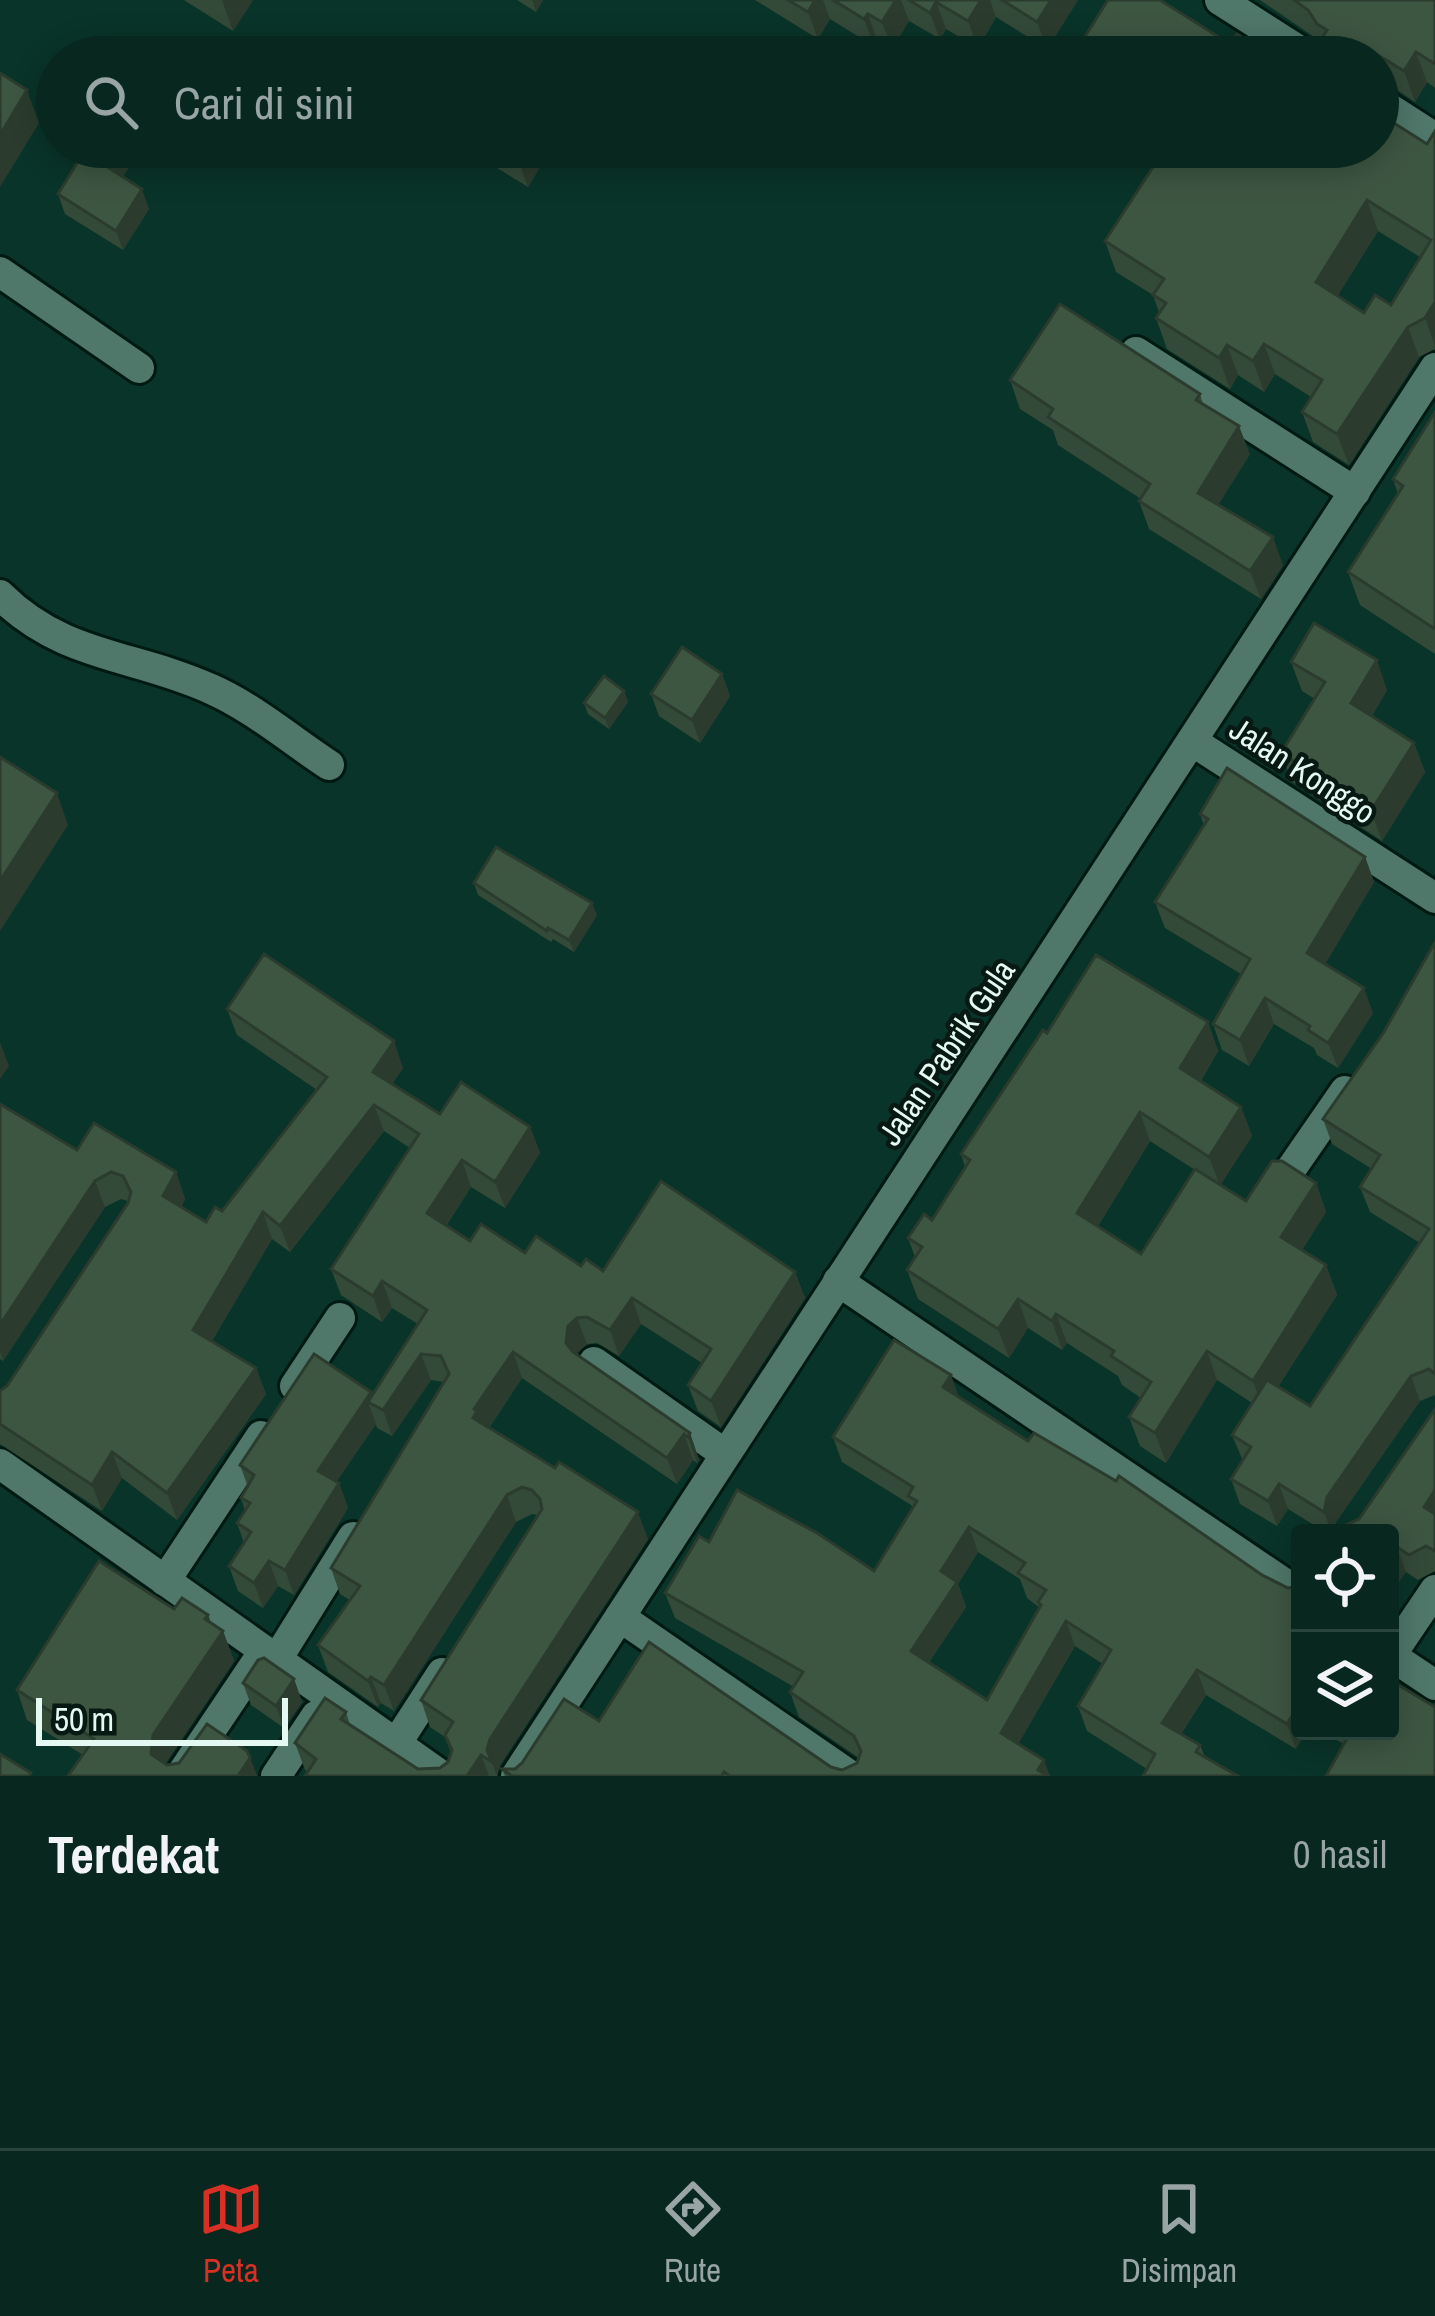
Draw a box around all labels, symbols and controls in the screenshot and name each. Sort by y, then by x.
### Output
search box [36,36,1399,168]
icon: search [78,69,144,135]
text: Cari di sini [174,72,355,133]
street label: Jalan Konggo [1222,706,1384,834]
street label: Jalan Pabrik Gula [868,951,1024,1153]
map controls [1291,1524,1399,1740]
button: locate [1291,1524,1399,1632]
button: layers [1291,1632,1399,1740]
scale bar [36,1692,288,1745]
text: 50 m [54,1697,114,1741]
text: Terdekat [48,1820,219,1889]
text: 0 hasil [1293,1828,1387,1880]
tab: Peta [198,2176,264,2292]
tab: Rute [660,2176,726,2292]
tab: Disimpan [1121,2176,1237,2292]

